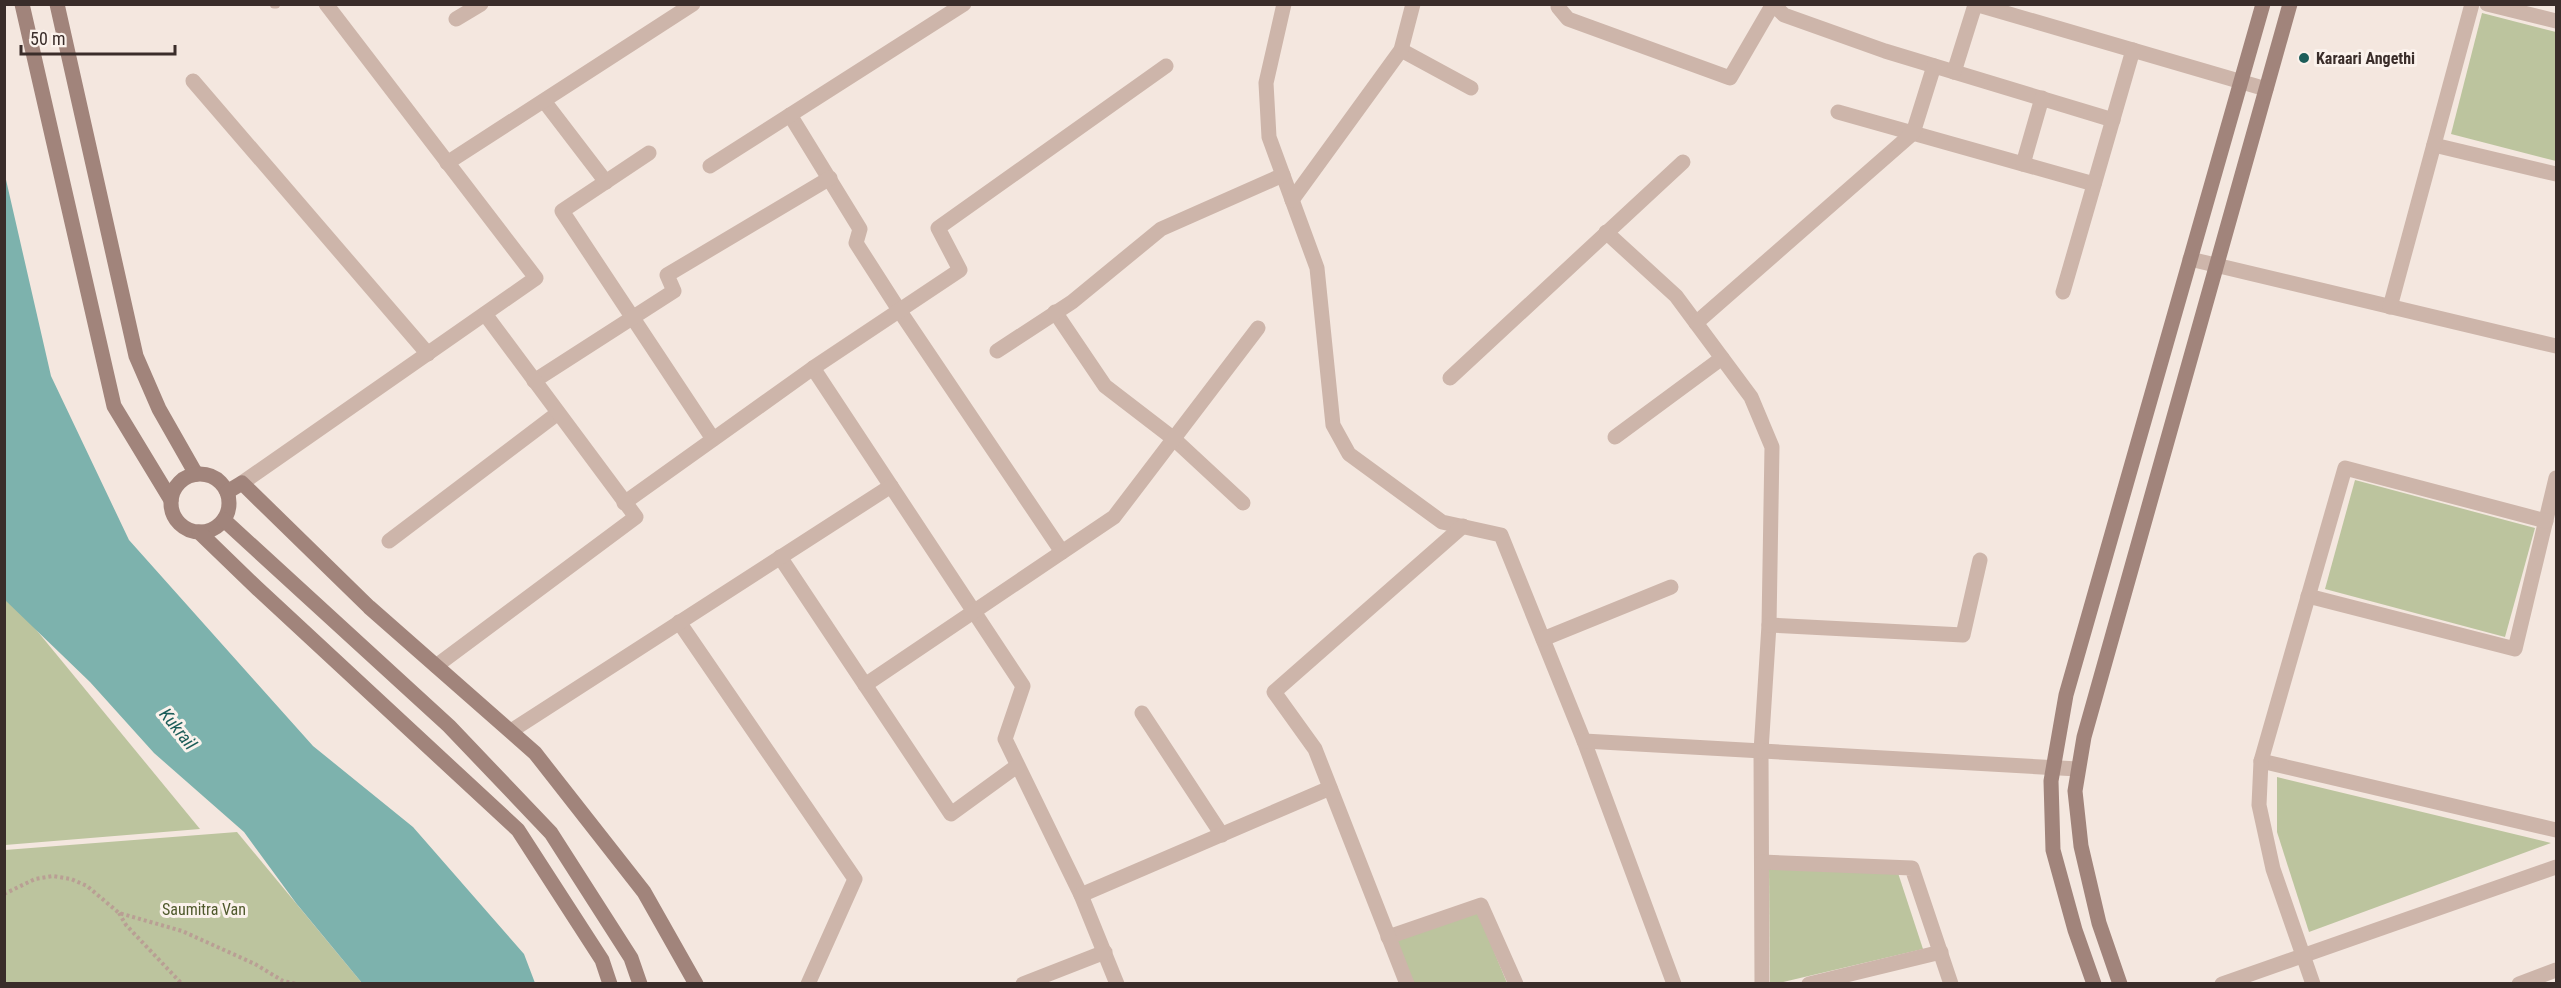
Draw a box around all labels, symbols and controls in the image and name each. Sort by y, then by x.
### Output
scale bar [21,18,176,56]
text: 50 m [30,28,65,49]
place label: Karaari Angethi [2316,49,2415,68]
marker: Karaari Angethi [2297,51,2311,65]
water label: Kukrail [155,704,202,754]
park label: Saumitra Van [162,900,246,919]

